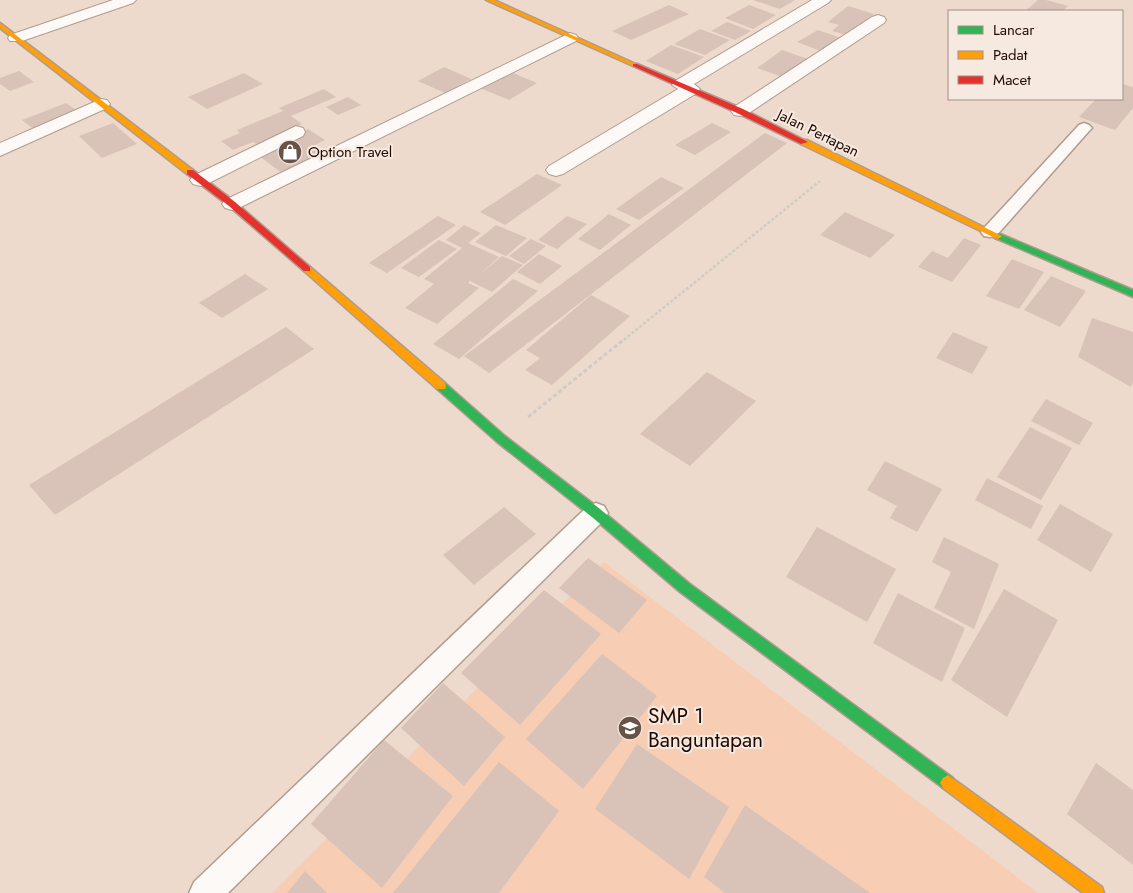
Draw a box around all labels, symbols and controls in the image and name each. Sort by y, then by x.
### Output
legend [948,10,1123,100]
text: Lancar [993,19,1035,41]
text: Padat [993,44,1028,66]
text: Macet [993,69,1031,91]
street label: Jalan Pertapan [771,103,863,162]
shop icon: Option Travel [277,139,303,165]
place label: Option Travel [308,141,392,163]
place label: SMP 1 Banguntapan [648,701,763,755]
school or university icon: SMP 1 Banguntapan [617,715,643,741]

